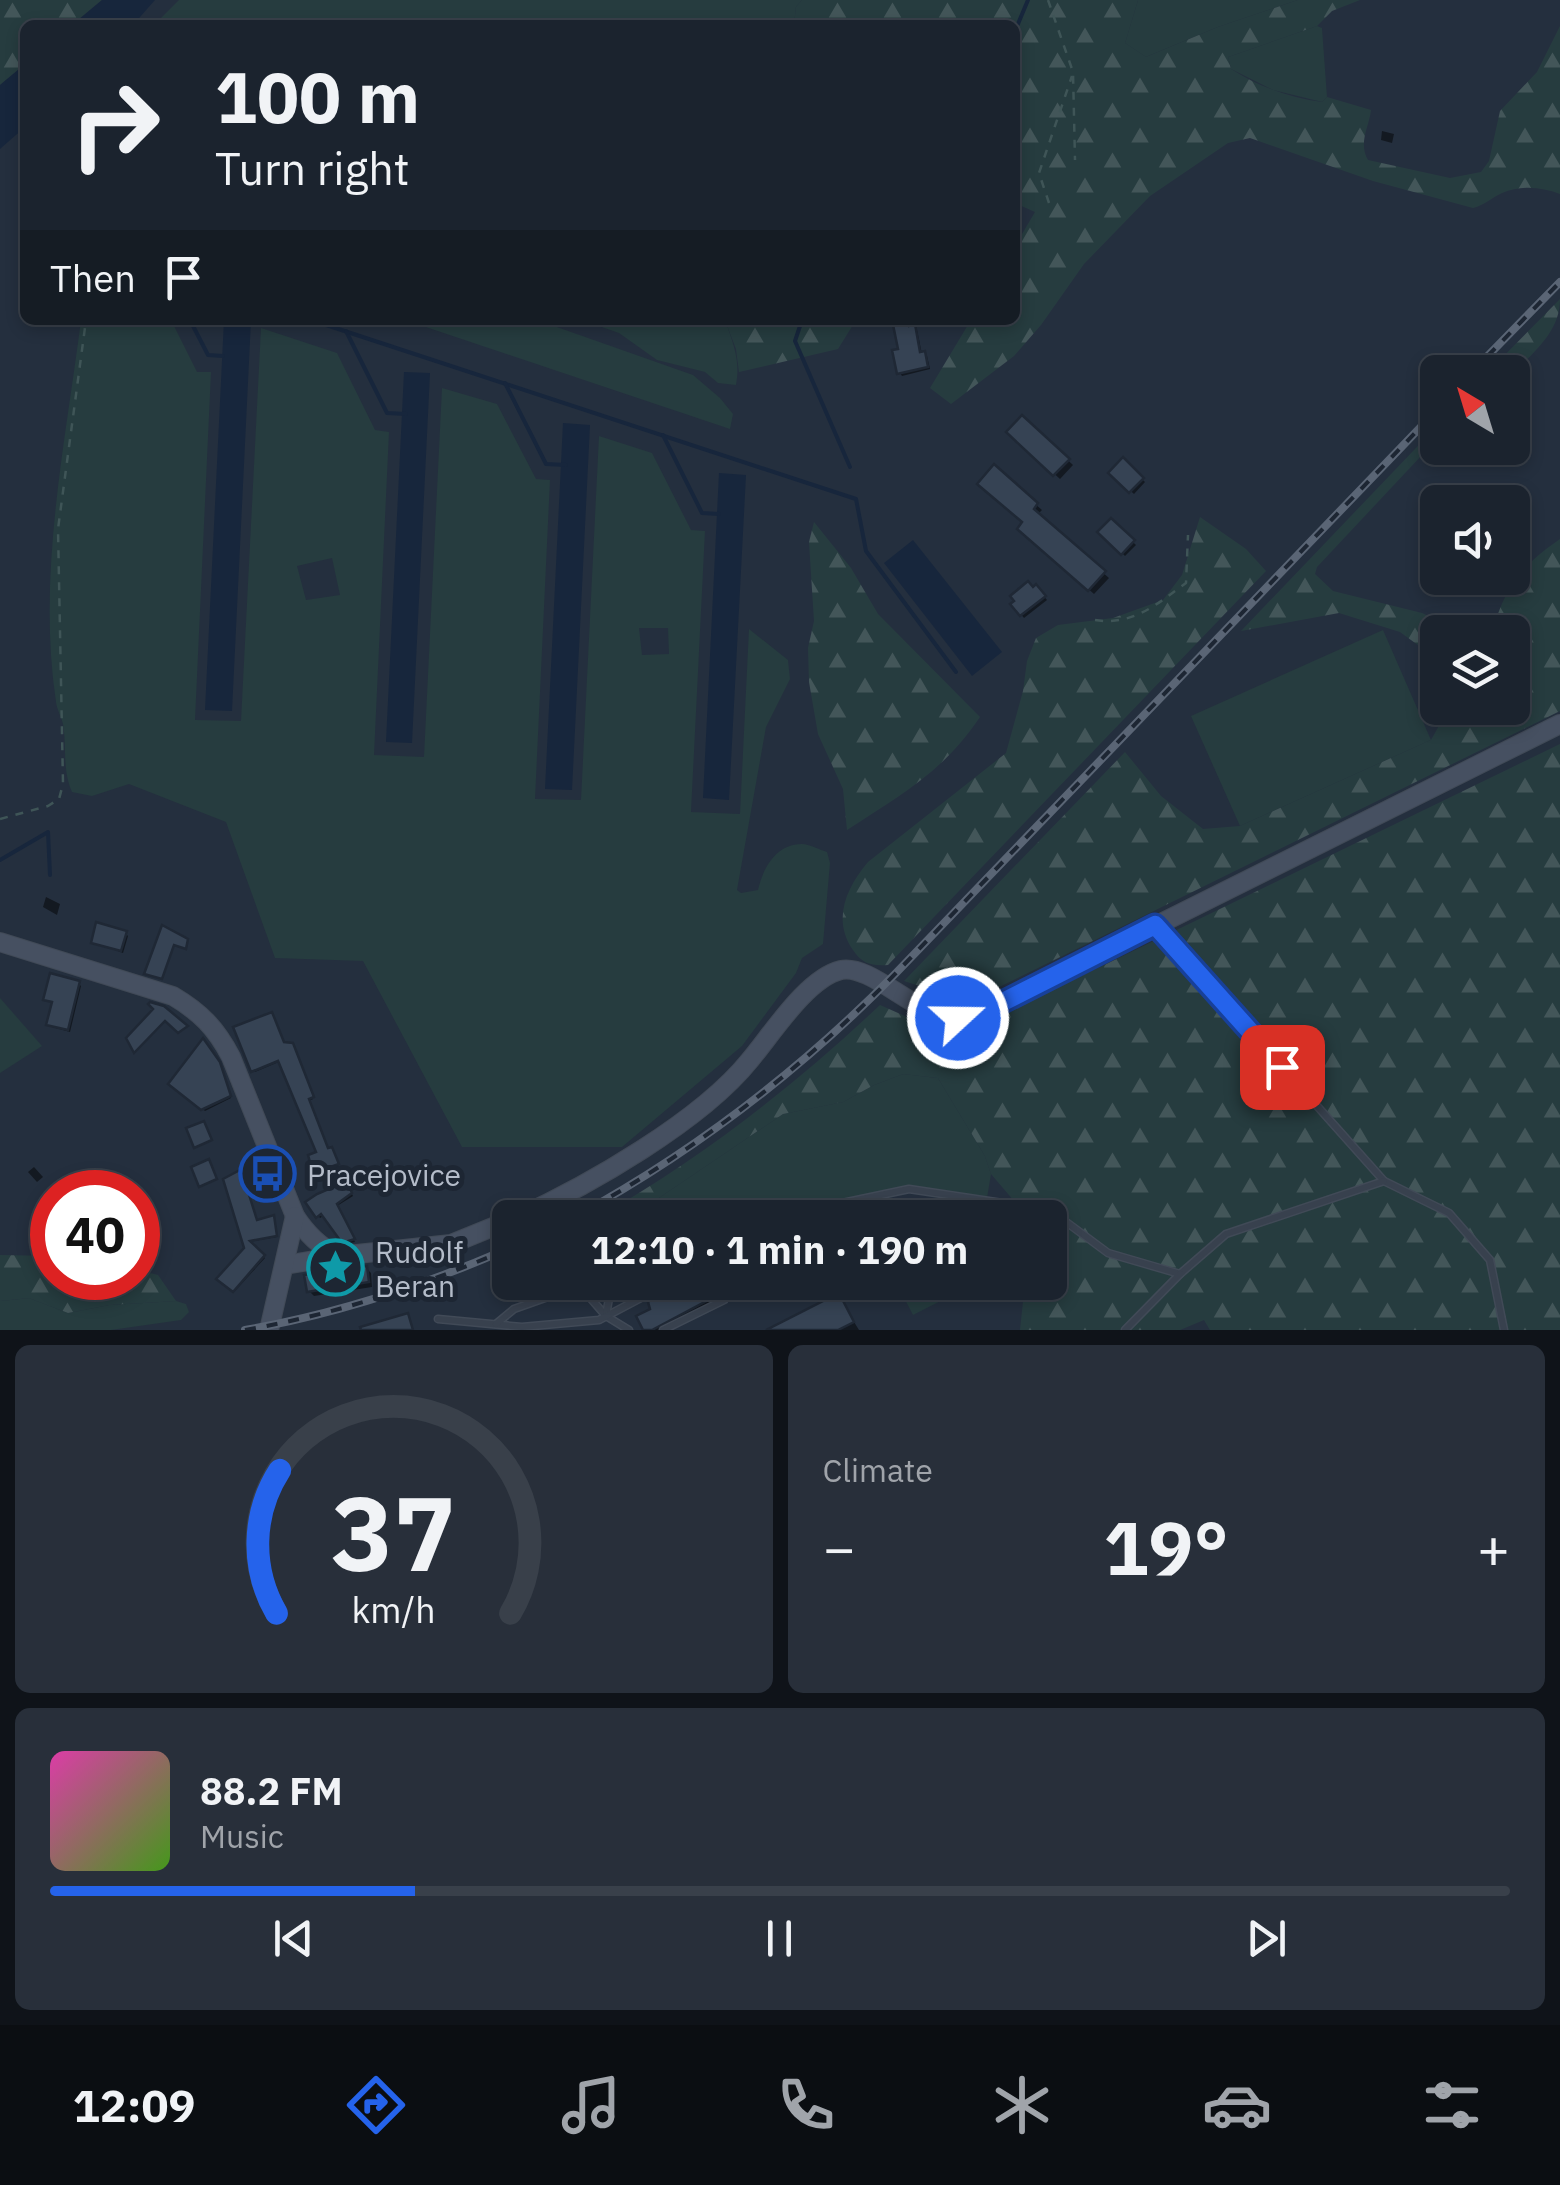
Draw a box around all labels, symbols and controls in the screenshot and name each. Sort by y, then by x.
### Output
text: 100 m [215,51,420,142]
icon: right [50,60,180,190]
text: Turn right [215,139,410,197]
icon: arrive [156,250,211,305]
text: Then [50,253,136,302]
north arrow [1420,355,1530,465]
map controls [1420,355,1530,725]
button: sound [1420,485,1530,595]
button: layers [1420,615,1530,725]
position arrow [906,966,1010,1070]
pin [1240,1025,1325,1110]
icon: arrive [1255,1040,1310,1095]
bus stop icon: Pracejovice [238,1144,298,1204]
place label: Pracejovice [307,1155,461,1194]
speed limit sign: 40 [30,1170,160,1300]
text: 12:10 · 1 min · 190 m [591,1225,968,1274]
place label: Rudolf Beran [375,1232,464,1305]
place icon: Rudolf Beran [306,1238,366,1298]
text: Climate [823,1449,933,1491]
text: 37 [331,1464,456,1600]
text: 19° [1104,1498,1229,1596]
text: − [823,1512,856,1583]
text: + [1477,1512,1510,1583]
text: km/h [352,1586,436,1633]
text: 88.2 FM [200,1766,343,1815]
text: Music [200,1815,284,1857]
icon: previous [266,1911,321,1966]
icon: pause [752,1911,807,1966]
icon: next [1239,1911,1294,1966]
icon: directions [341,2070,411,2140]
icon: music [556,2070,626,2140]
icon: phone [771,2070,841,2140]
icon: climate [987,2070,1057,2140]
icon: car [1202,2070,1272,2140]
icon: filters [1417,2070,1487,2140]
text: 12:09 [73,2076,196,2134]

